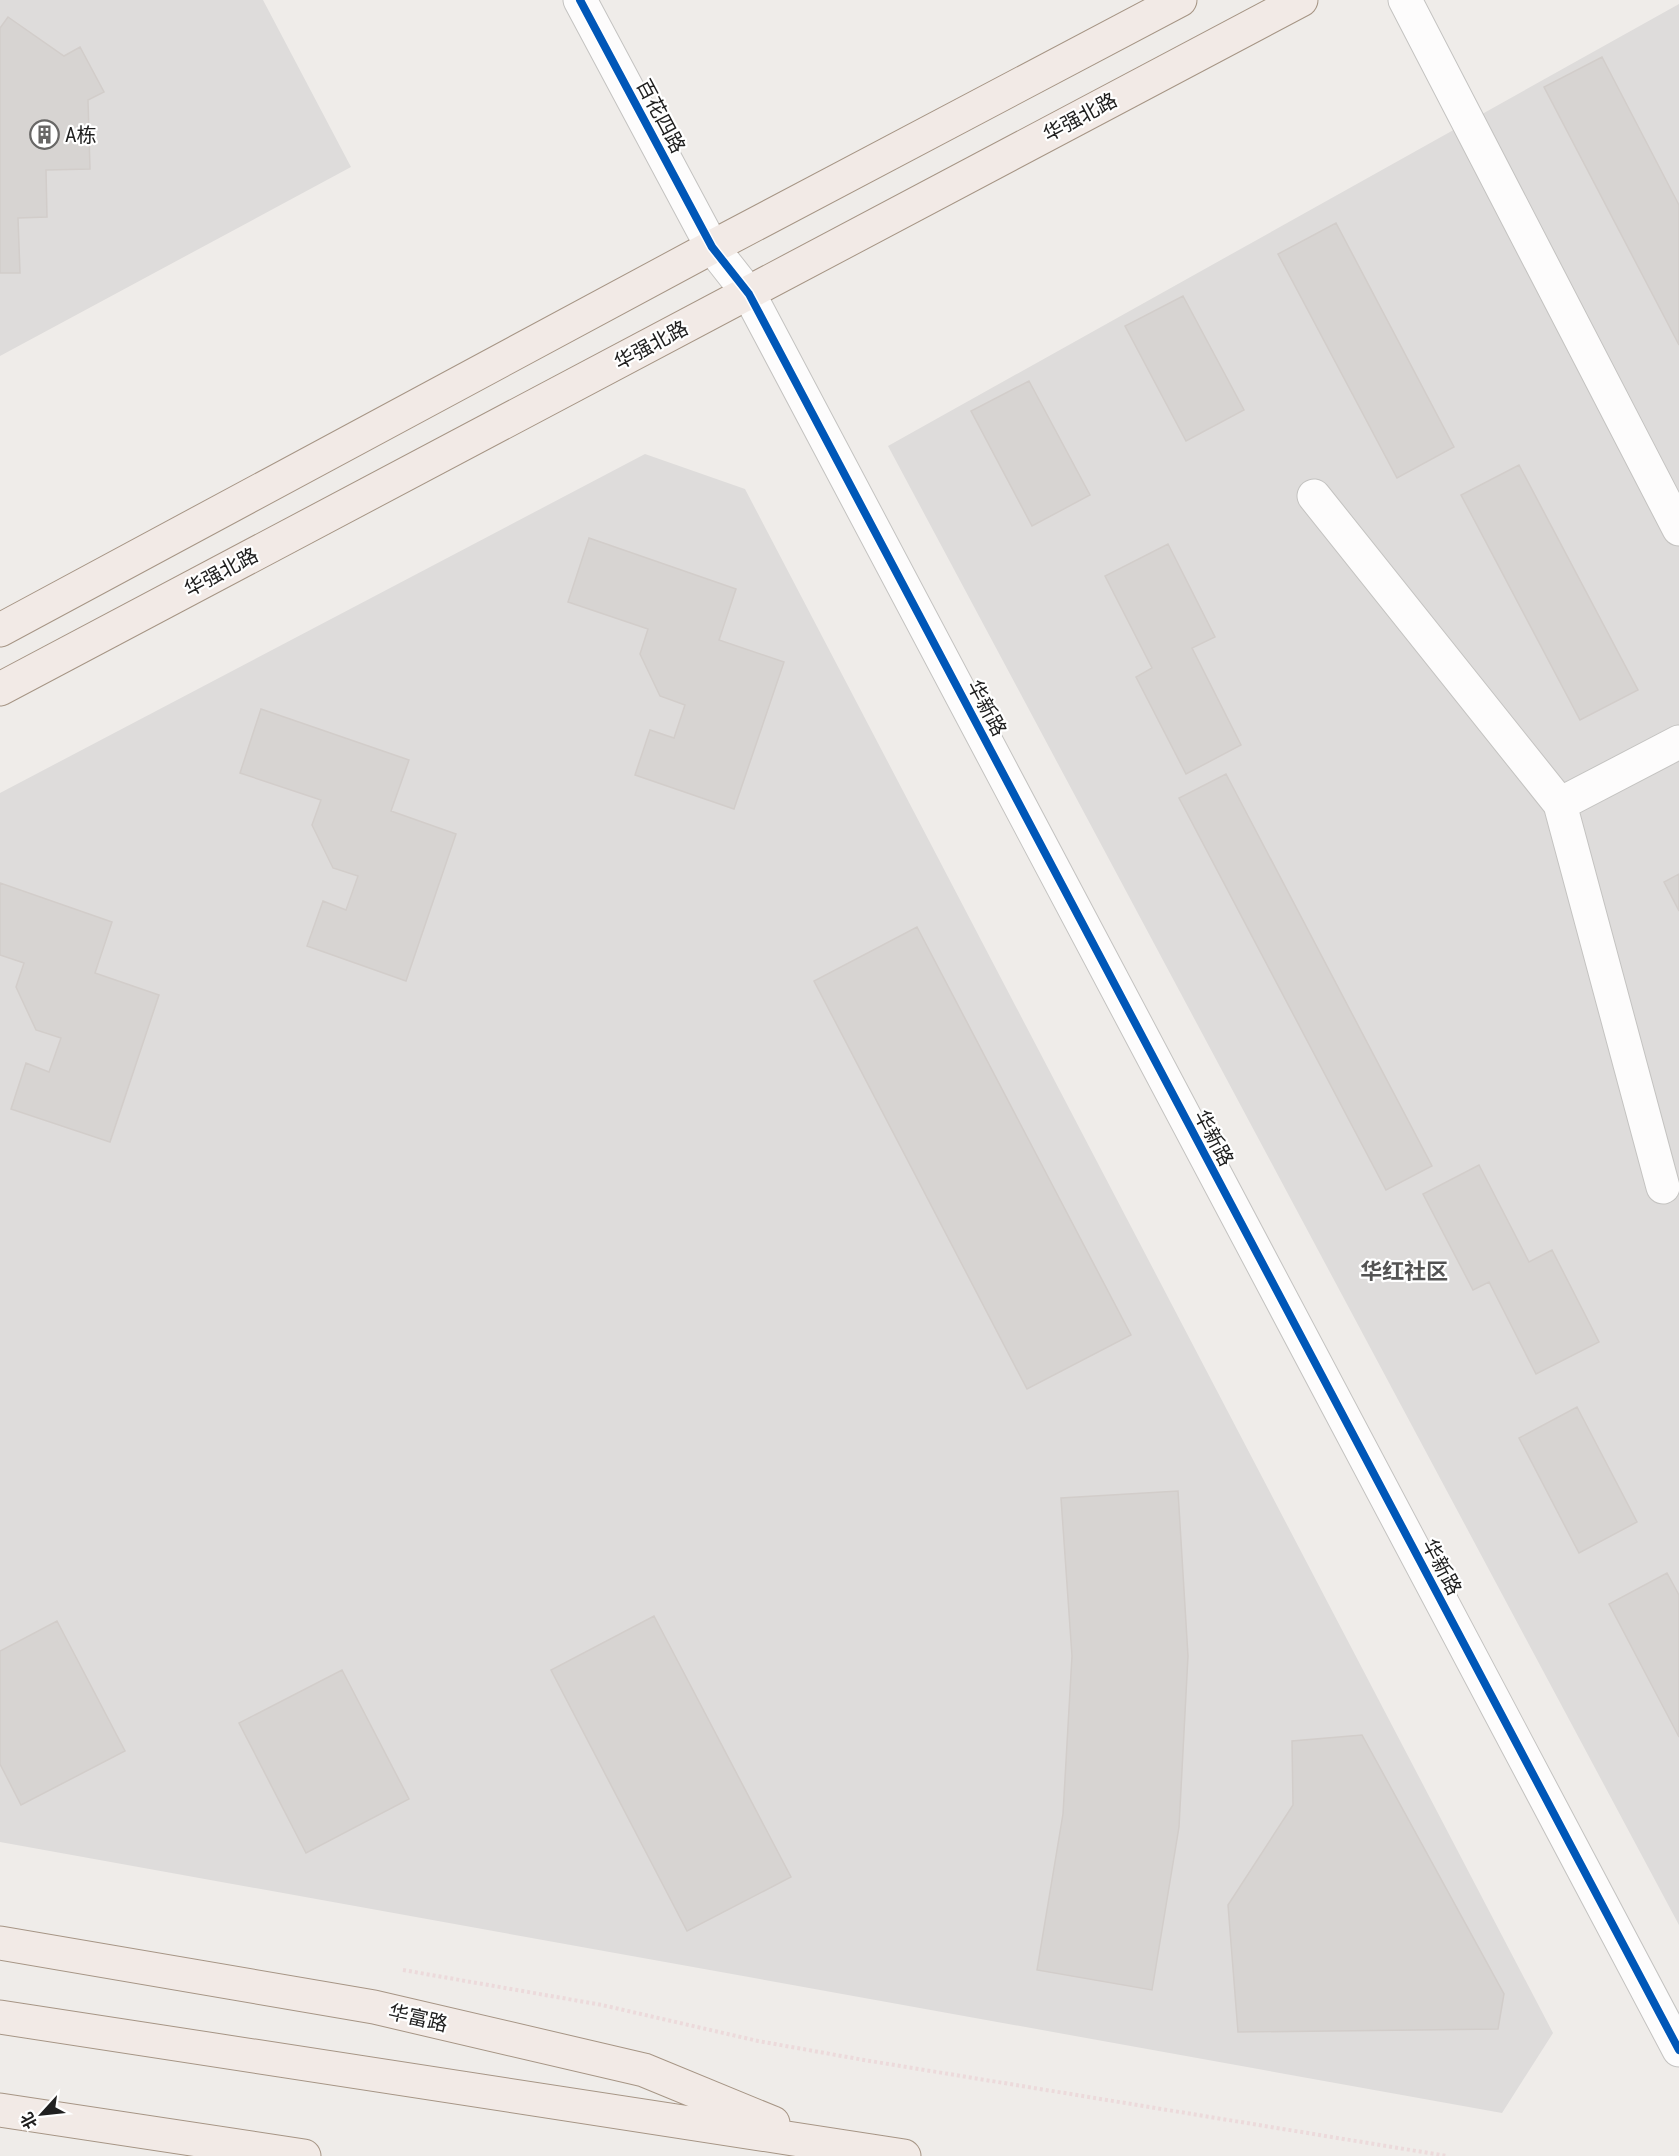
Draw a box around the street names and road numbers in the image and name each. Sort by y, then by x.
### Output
street label: 百花四路 [632,75,690,157]
street label: 华强北路 [1039,88,1121,146]
street label: 华强北路 [610,316,692,374]
street label: 华强北路 [180,543,262,601]
street label: 华新路 [962,676,1012,740]
street label: 华新路 [1189,1106,1239,1170]
street label: 华新路 [1417,1535,1467,1599]
street label: 华富路 [386,2000,450,2036]

